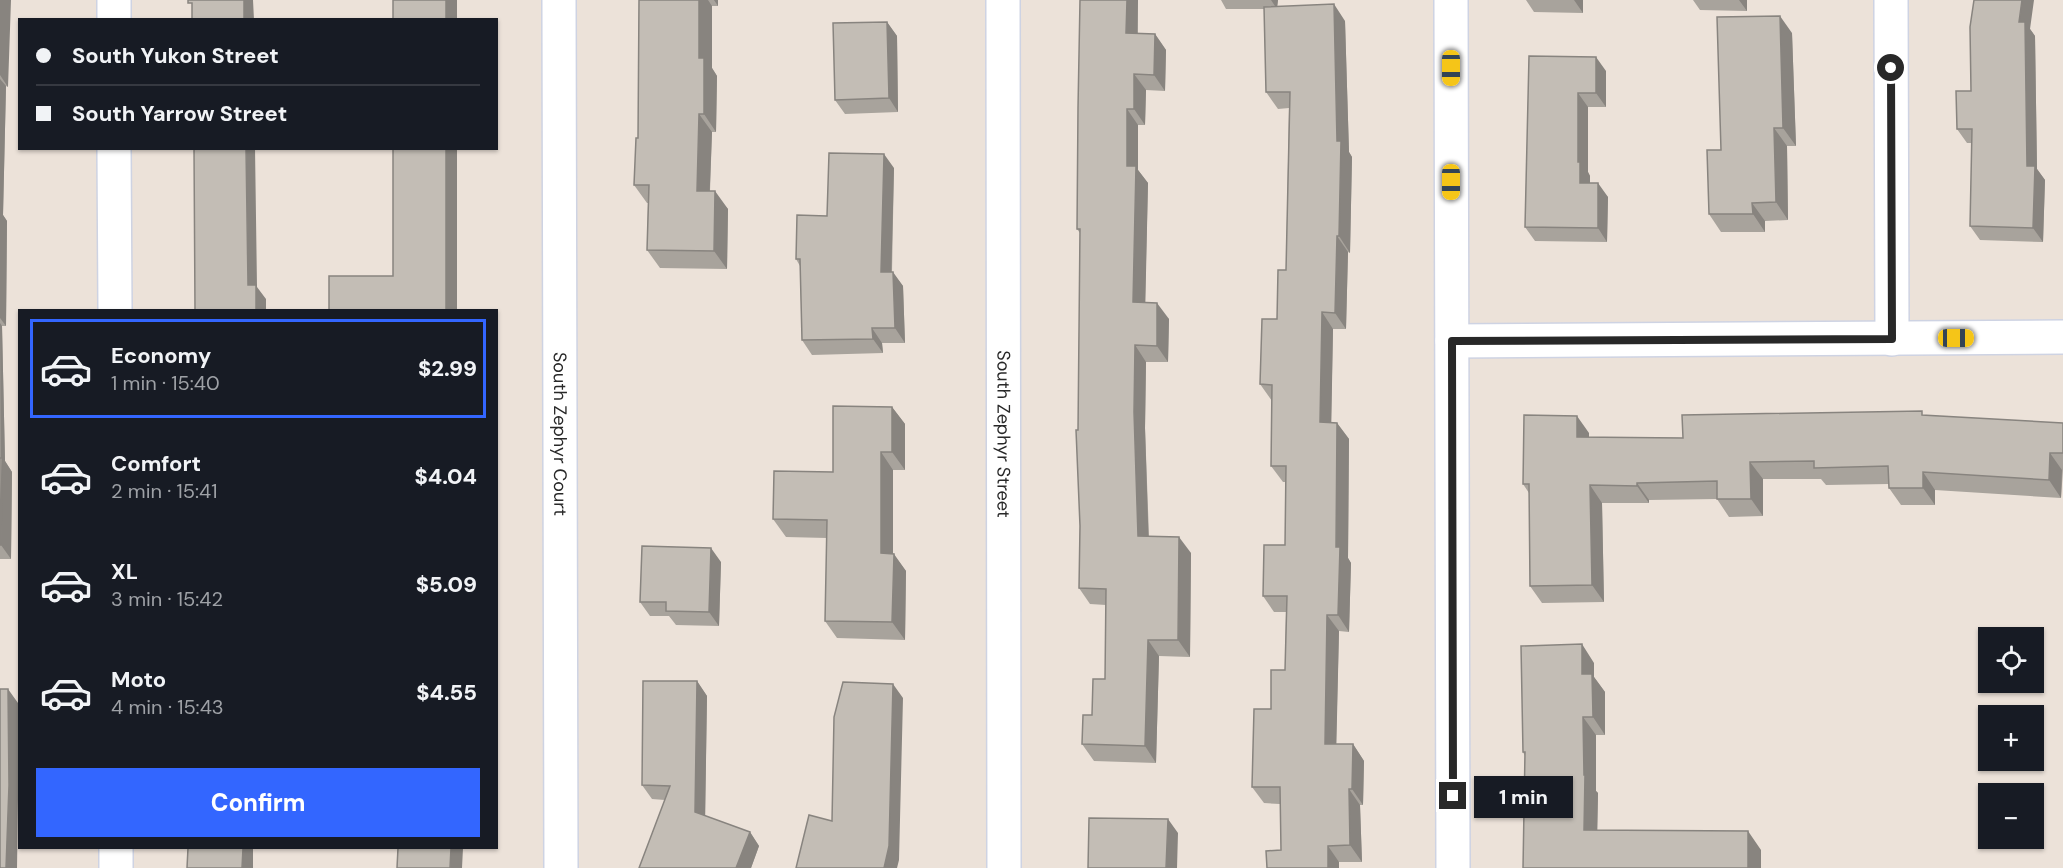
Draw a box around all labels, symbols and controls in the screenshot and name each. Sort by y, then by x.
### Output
text: South Yukon Street [72,41,279,70]
car [1442,50,1460,86]
route start [1877,54,1904,81]
text: South Yarrow Street [72,99,287,128]
car [1442,164,1460,200]
car [1938,329,1974,347]
text: Economy [111,341,211,370]
icon: car [39,342,93,396]
street label: South Zephyr Street [991,350,1016,518]
street label: South Zephyr Court [548,352,572,516]
text: $2.99 [418,354,477,383]
text: 1 min · 15:40 [111,370,220,396]
text: Comfort [111,449,201,478]
icon: car [39,450,93,504]
text: $4.04 [415,462,477,491]
text: 2 min · 15:41 [111,478,217,504]
text: XL [111,557,138,586]
icon: car [39,558,93,612]
text: $5.09 [416,570,477,599]
text: 3 min · 15:42 [111,586,223,612]
map controls [1978,627,2044,849]
button: locate [1978,627,2044,693]
text: Moto [111,665,166,694]
icon: car [39,666,93,720]
text: $4.55 [416,678,477,707]
text: 4 min · 15:43 [111,694,224,720]
button: + [1978,705,2044,771]
button: Confirm [36,768,480,837]
callout: 1 min [1474,775,1573,817]
route end [1439,782,1466,809]
button: − [1978,783,2044,849]
text: 1 min [1499,784,1548,810]

